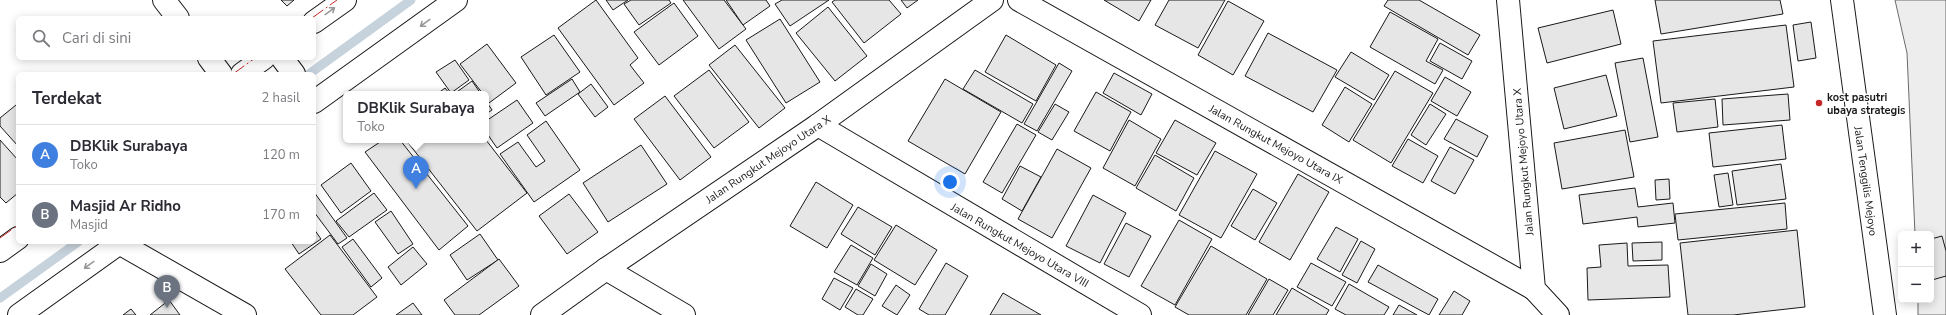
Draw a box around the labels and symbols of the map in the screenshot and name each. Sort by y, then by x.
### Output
one-way arrow [324,7,335,15]
one-way arrow [419,19,430,27]
street label: Jalan Rungkut Mejoyo Utara X [1510,87,1538,237]
place label: kost pasutri ubaya strategis [1827,90,1905,118]
marker: kost pasutri ubaya strategis [1814,98,1824,108]
street label: Jalan Rungkut Mejoyo Utara IX [1205,101,1346,188]
street label: Jalan Rungkut Mejoyo Utara X [702,111,834,208]
street label: Jalan Tenggilis Mejoyo [1850,124,1881,237]
pin: A [403,156,429,189]
your location [940,172,960,192]
street label: Jalan Rungkut Mejoyo Utara VIII [947,199,1091,291]
one-way arrow [84,261,95,269]
pin: B [154,275,180,308]

